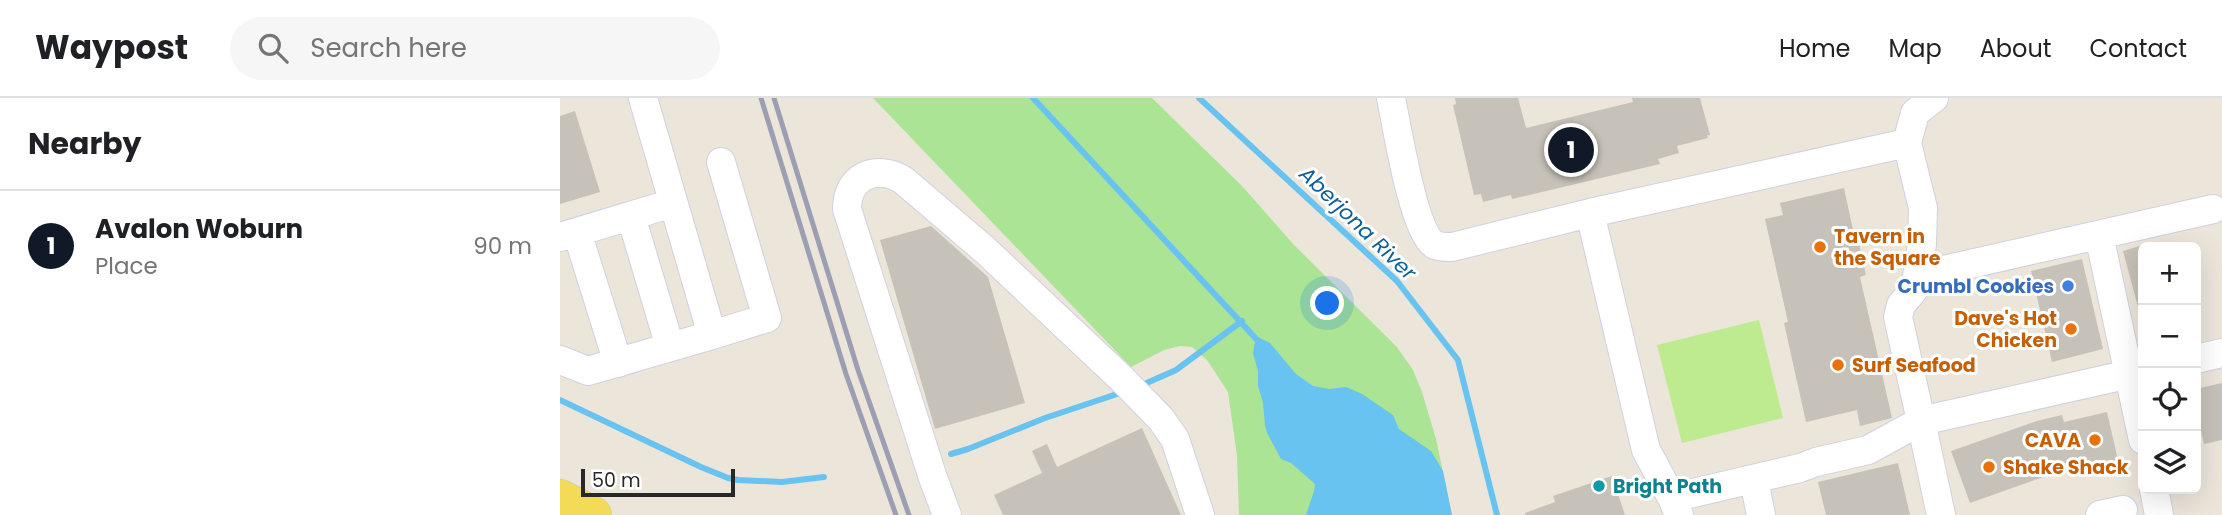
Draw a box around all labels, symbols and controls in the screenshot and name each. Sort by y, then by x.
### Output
search box [230,17,720,80]
text: Waypost [35,24,188,71]
icon: search [254,29,292,67]
text: Search here [310,30,467,66]
text: Home [1779,32,1851,65]
text: Map [1889,32,1942,65]
text: About [1980,32,2051,65]
text: Contact [2089,32,2187,65]
text: Nearby [28,122,142,165]
pin: 1 [1548,124,1594,176]
water label: Aberjona River [1292,159,1424,287]
text: Avalon Woburn [95,211,303,247]
place label: Tavern in the Square [1834,223,1941,272]
text: 1 [47,230,55,262]
text: 90 m [473,230,532,262]
marker: Tavern in the Square [1812,239,1828,255]
map controls [2138,242,2201,494]
button: + [2138,242,2201,305]
text: Place [95,250,158,282]
place label: Crumbl Cookies [1898,273,2054,300]
marker: Crumbl Cookies [2060,278,2076,294]
your location [1310,286,1344,320]
place label: Dave's Hot Chicken [1954,305,2057,354]
button: − [2138,305,2201,368]
marker: Dave's Hot Chicken [2063,321,2079,337]
place label: Surf Seafood [1852,352,1976,379]
marker: Surf Seafood [1830,357,1846,373]
button: locate [2138,368,2201,431]
place label: CAVA [2025,427,2081,454]
button: layers [2138,431,2201,494]
marker: CAVA [2087,432,2103,448]
place label: Shake Shack [2003,454,2129,481]
marker: Shake Shack [1981,459,1997,475]
scale bar [581,466,735,498]
text: 50 m [592,467,641,494]
place label: Bright Path [1613,473,1722,500]
marker: Bright Path [1591,478,1607,494]

